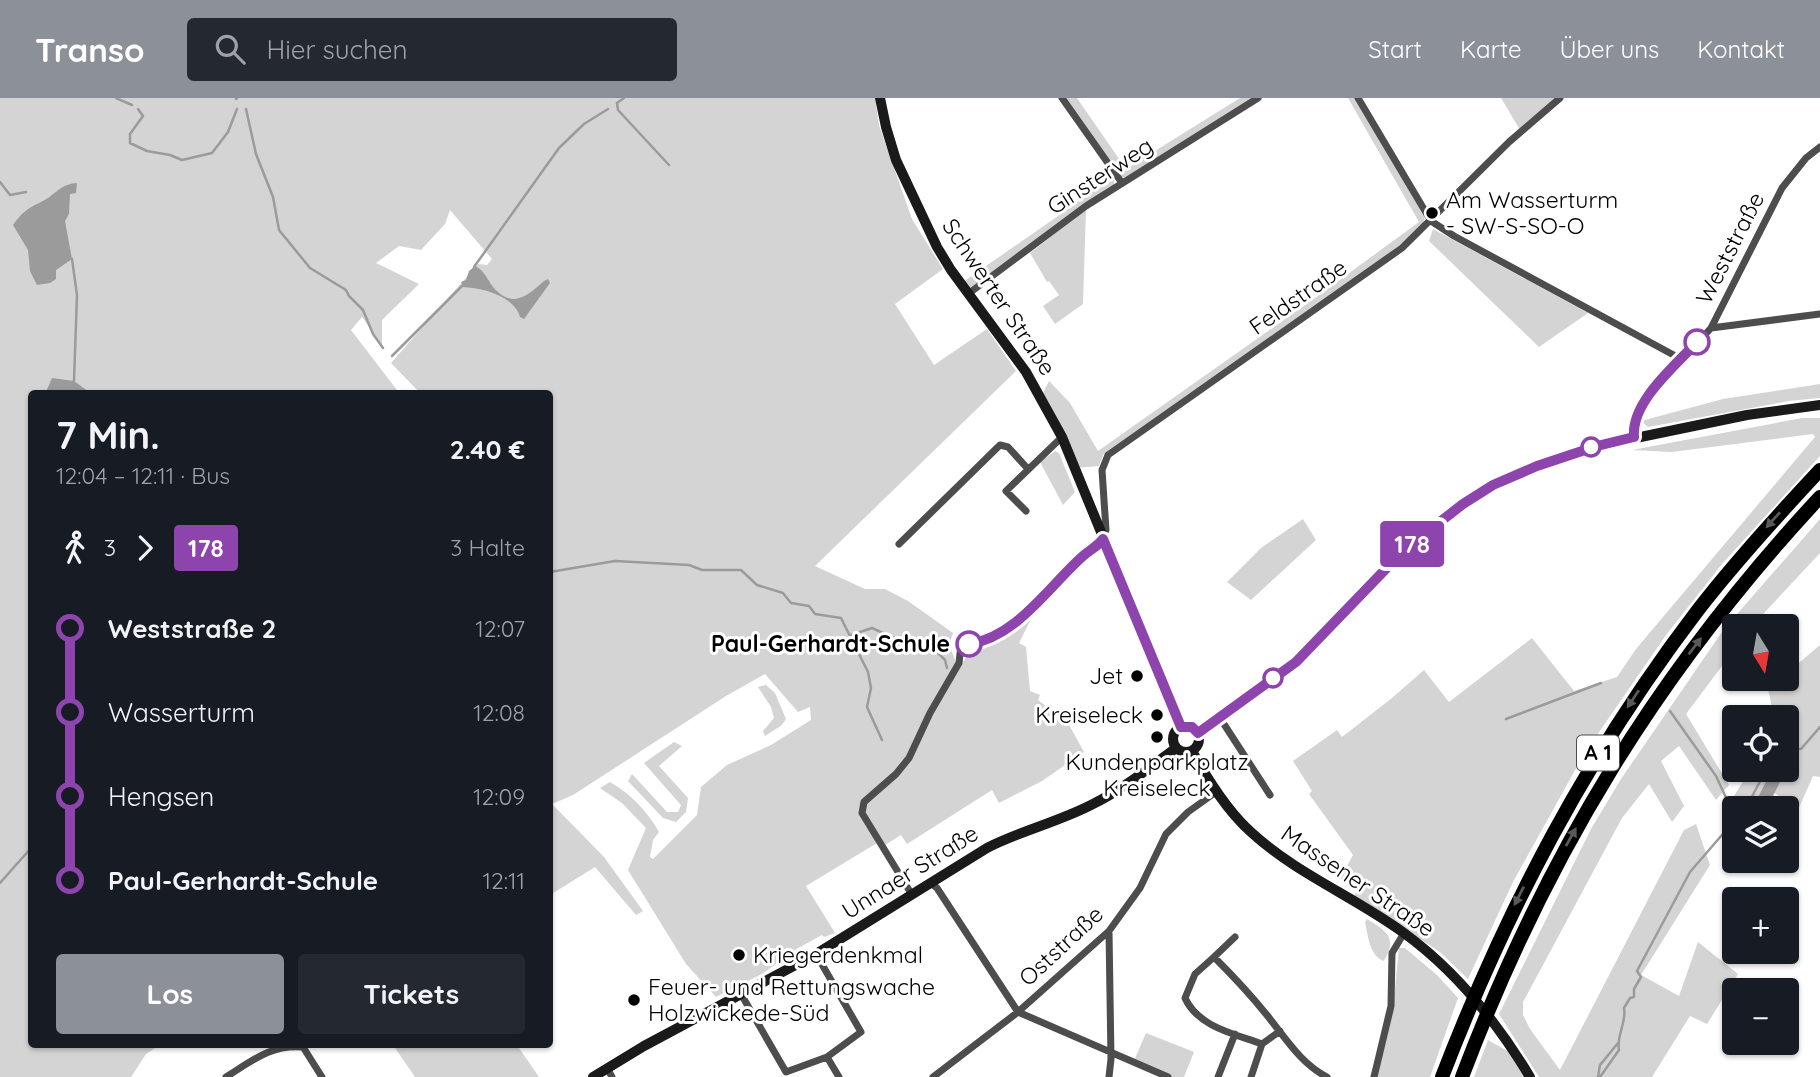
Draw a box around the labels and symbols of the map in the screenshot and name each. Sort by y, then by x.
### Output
street label: Ginsterweg [1041,131,1158,220]
place label: Am Wasserturm - SW-S-SO-O [1446,185,1618,240]
street label: Weststraße [1689,187,1770,309]
marker: Am Wasserturm - SW-S-SO-O [1424,205,1440,221]
street label: Schwerter Straße [936,213,1063,381]
street label: Feldstraße [1243,252,1352,341]
unlabelled marker [1684,329,1710,355]
unlabelled marker [1581,437,1601,457]
one-way arrow [1766,511,1782,528]
line badge: 178 [1372,521,1452,567]
north arrow [1722,614,1799,691]
place label: Paul-Gerhardt-Schule [711,629,950,658]
marker: Paul-Gerhardt-Schule [956,631,982,657]
one-way arrow [1687,637,1702,655]
place label: Jet [1089,661,1123,690]
marker: Jet [1129,668,1145,684]
unlabelled marker [1263,668,1283,688]
one-way arrow [1626,690,1640,708]
place label: Kreiseleck [1035,700,1143,729]
marker: Kreiseleck [1149,707,1165,723]
marker: Kundenparkplatz Kreiseleck [1149,729,1165,745]
road number: A 1 [1577,736,1619,770]
place label: Kundenparkplatz Kreiseleck [1066,747,1248,802]
street label: Unnaer Straße [836,818,983,925]
street label: Massener Straße [1276,818,1441,943]
one-way arrow [1565,827,1577,846]
one-way arrow [1514,886,1525,906]
street label: Oststraße [1012,899,1109,992]
place label: Kriegerdenkmal [753,940,923,969]
marker: Kriegerdenkmal [731,947,747,963]
place label: Feuer- und Rettungswache Holzwickede-Süd [648,972,935,1027]
marker: Feuer- und Rettungswache Holzwickede-Süd [626,992,642,1008]

